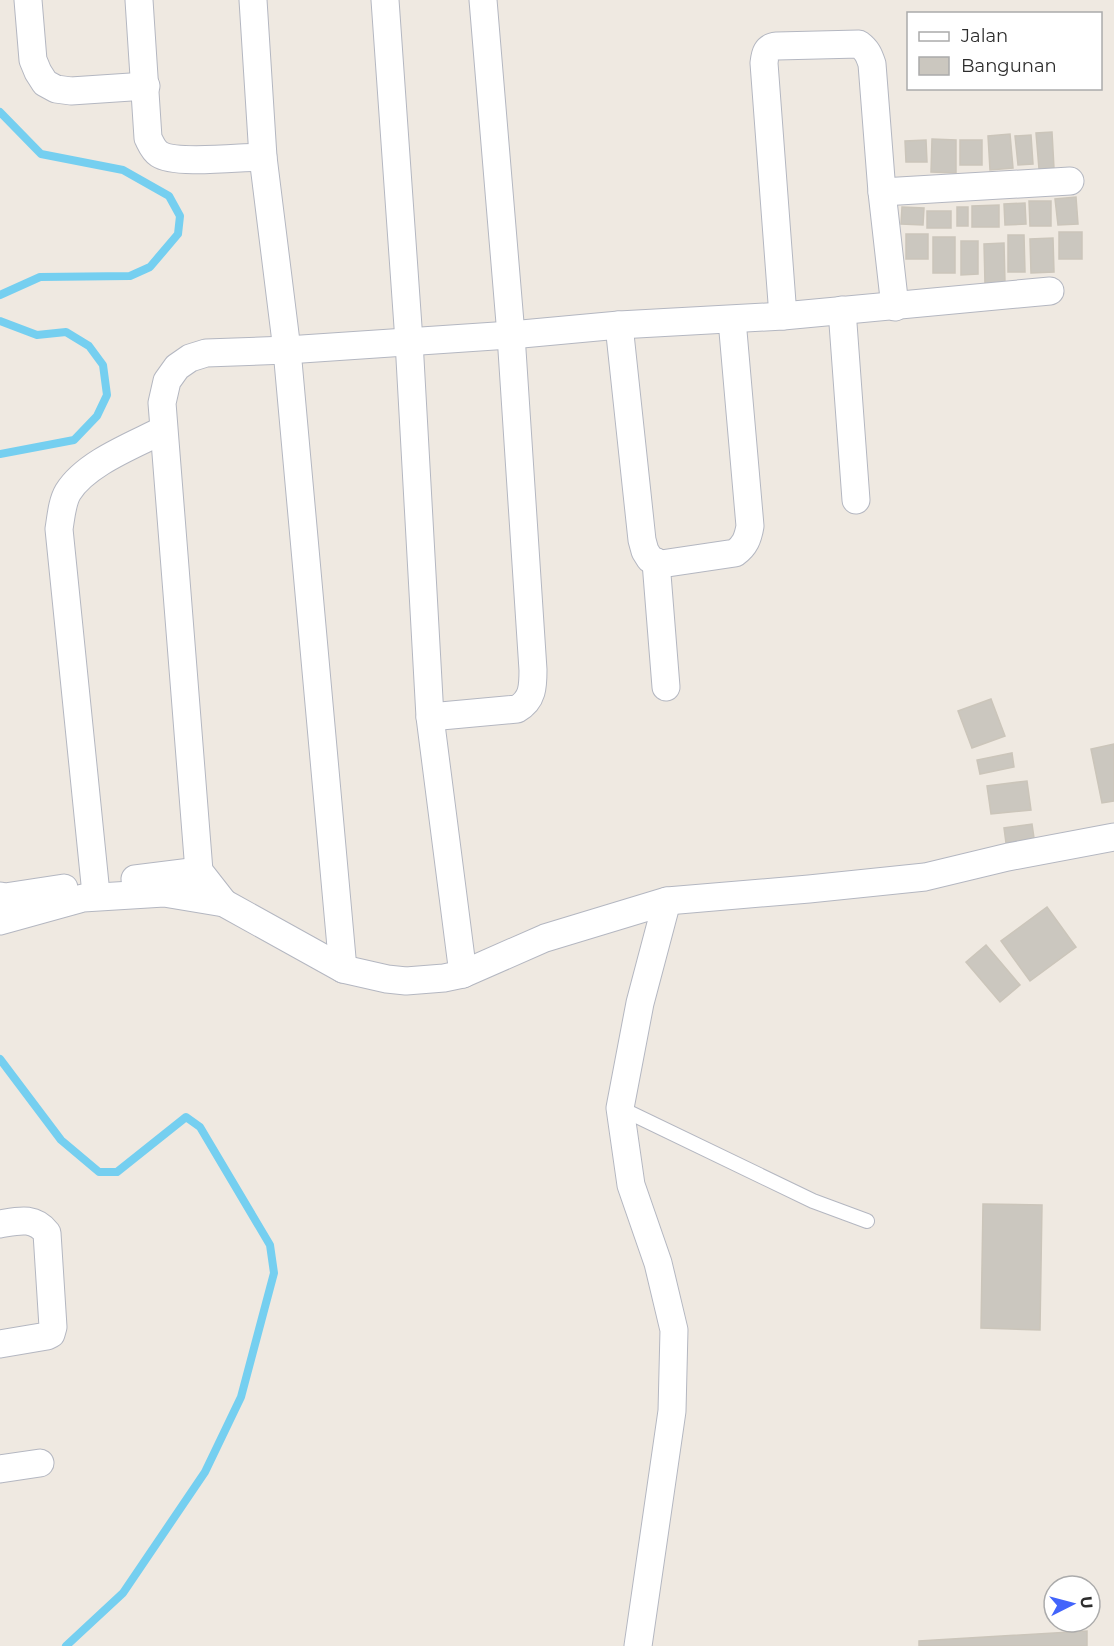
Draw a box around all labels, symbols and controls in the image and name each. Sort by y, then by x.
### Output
legend [907,12,1102,90]
text: Jalan [960,25,1008,47]
text: Bangunan [961,55,1057,77]
north arrow [1042,1574,1102,1634]
text: U [1076,1595,1097,1610]

